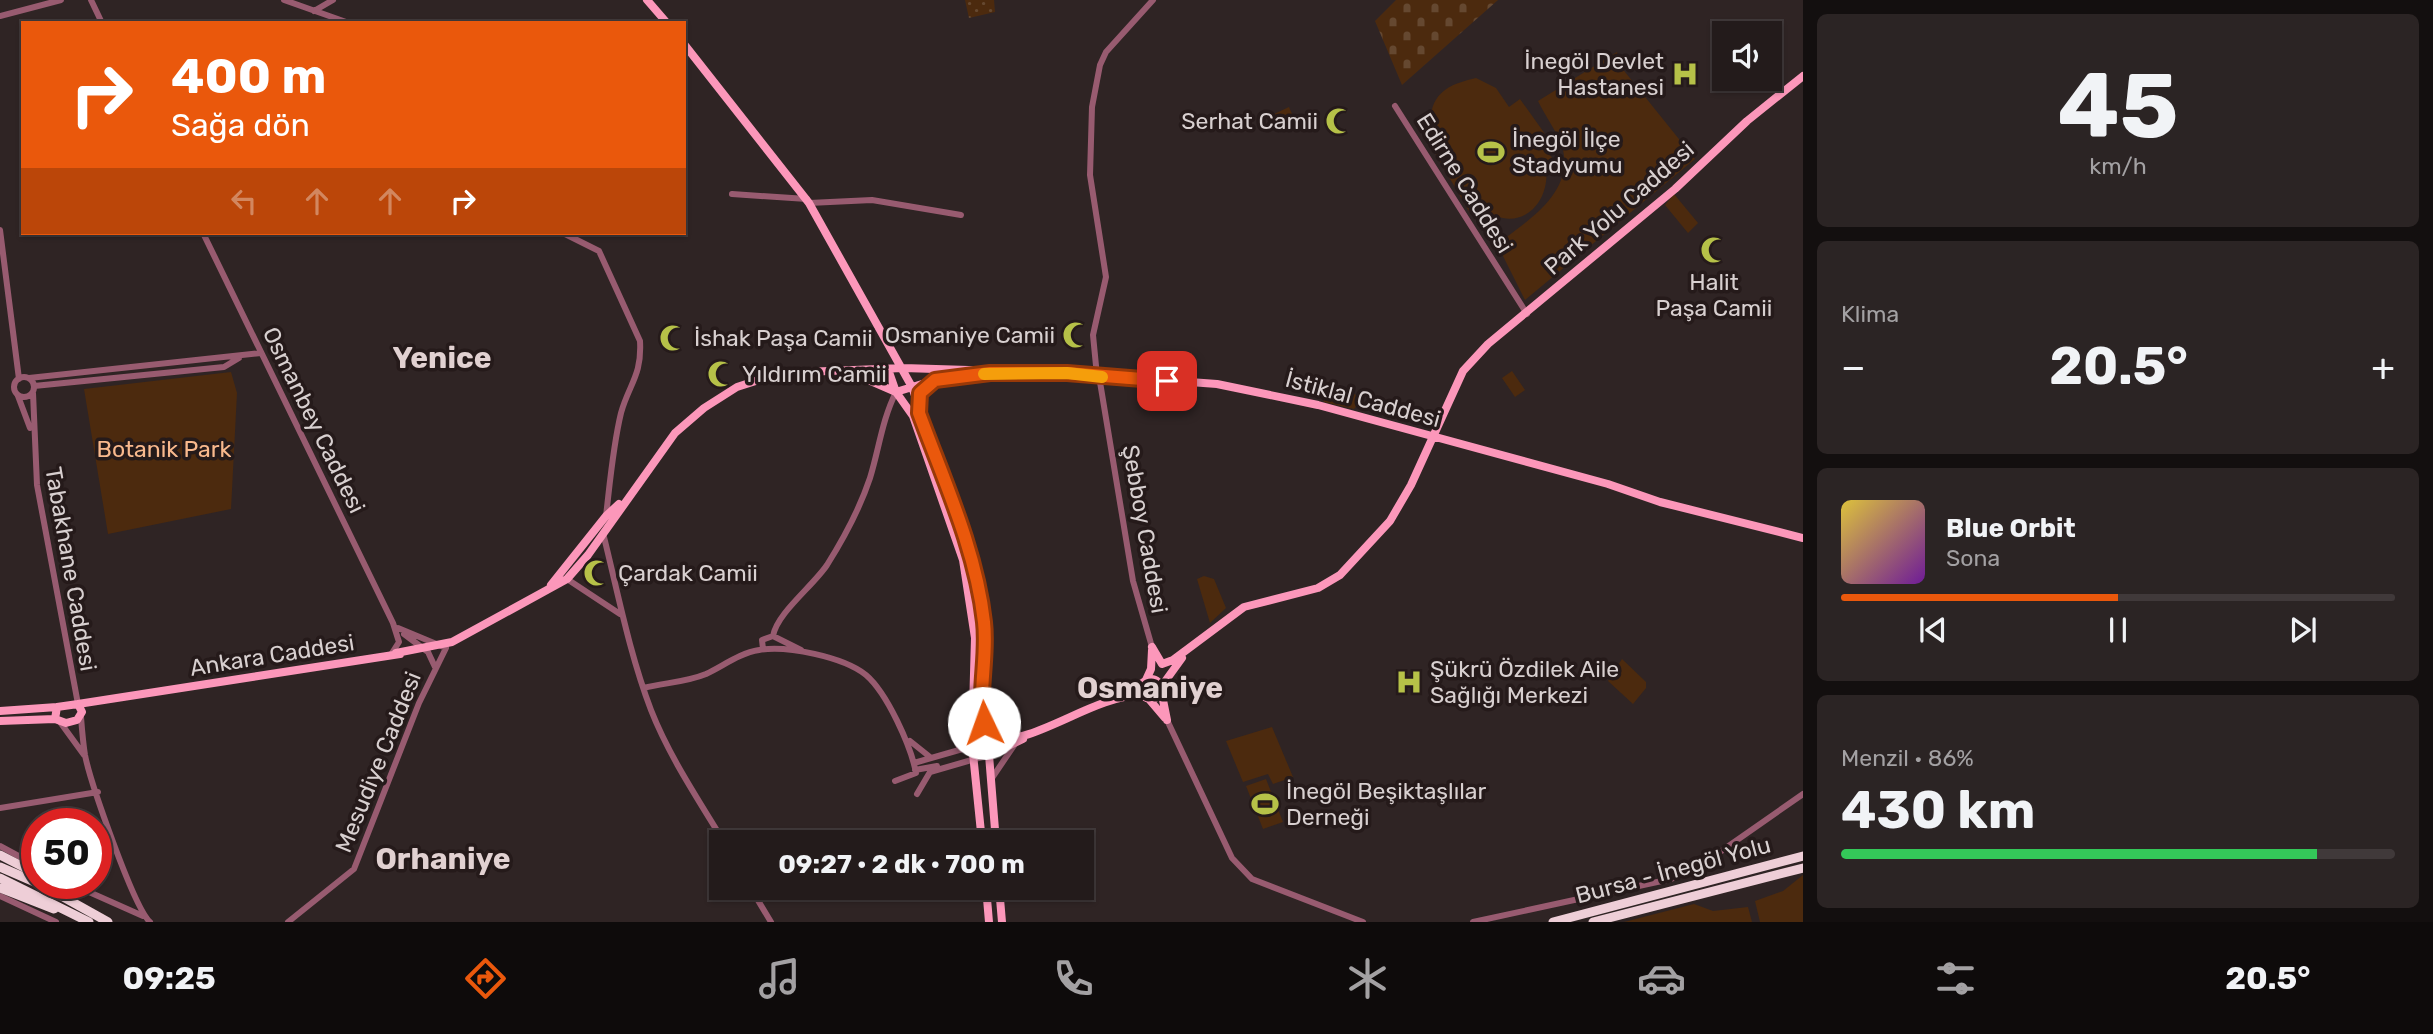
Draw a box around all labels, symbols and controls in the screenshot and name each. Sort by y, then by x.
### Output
map controls [1712,21,1782,91]
button: sound [1712,21,1782,91]
text: 400 m [171,47,326,105]
place label: İnegöl Devlet Hastanesi [1524,47,1664,101]
icon: right [56,49,147,140]
text: 45 [2058,52,2178,160]
hospital icon: İnegöl Devlet Hastanesi [1670,59,1700,89]
text: Sağa dön [171,106,310,144]
mosque icon: Serhat Camii [1324,106,1354,136]
place label: Serhat Camii [1181,107,1318,135]
street label: Edirne Caddesi [1411,108,1519,258]
place label: İnegöl İlçe Stadyumu [1512,125,1623,179]
street label: Park Yolu Caddesi [1538,135,1700,281]
sports icon: İnegöl İlçe Stadyumu [1476,137,1506,167]
text: km/h [2089,152,2147,180]
icon: left [225,182,263,220]
icon: ahead [298,182,336,220]
icon: ahead [371,182,409,220]
icon: right [444,182,482,220]
mosque icon: Halit Paşa Camii [1699,235,1729,265]
place label: Halit Paşa Camii [1656,268,1772,322]
text: Klima [1841,300,1899,328]
mosque icon: Osmaniye Camii [1061,320,1091,350]
place label: Osmaniye Camii [885,321,1055,349]
street label: Osmanbey Caddesi [257,322,371,518]
mosque icon: İshak Paşa Camii [658,323,688,353]
place label: İshak Paşa Camii [694,324,873,352]
text: 20.5° [2049,335,2188,397]
district label: Yenice [392,340,492,376]
text: − [1841,344,1866,390]
text: + [2371,344,2395,390]
pin [1137,351,1197,411]
mosque icon: Yıldırım Camii [706,359,736,389]
place label: Yıldırım Camii [742,360,887,388]
icon: arrive [1148,362,1186,400]
street label: İstiklal Caddesi [1282,365,1444,433]
park label: Botanik Park [97,435,232,463]
street label: Şebboy Caddesi [1116,443,1174,615]
street label: Tabakhane Caddesi [39,465,103,673]
text: Blue Orbit [1946,513,2076,544]
text: Sona [1946,544,2000,572]
mosque icon: Çardak Camii [582,558,612,588]
place label: Çardak Camii [618,559,758,587]
icon: previous [1914,611,1952,649]
icon: pause [2099,611,2137,649]
icon: next [2284,611,2322,649]
street label: Ankara Caddesi [188,628,356,682]
place label: Şükrü Özdilek Aile Sağlığı Merkezi [1430,655,1619,709]
hospital icon: Şükrü Özdilek Aile Sağlığı Merkezi [1394,667,1424,697]
street label: Mesudiye Caddesi [329,668,427,856]
district label: Osmaniye [1077,670,1223,706]
position arrow [947,686,1021,760]
text: Menzil · 86% [1841,744,1974,772]
place label: İnegöl Beşiktaşlılar Derneği [1286,777,1487,831]
text: 430 km [1841,779,2035,841]
sports icon: İnegöl Beşiktaşlılar Derneği [1250,789,1280,819]
speed limit sign: 50 [21,808,112,899]
street label: Bursa - İnegöl Yolu [1572,830,1774,910]
district label: Orhaniye [375,841,511,877]
text: 09:27 · 2 dk · 700 m [778,849,1025,880]
icon: directions [461,954,510,1003]
icon: music [755,954,804,1003]
icon: phone [1049,954,1098,1003]
icon: climate [1343,954,1392,1003]
icon: car [1637,954,1686,1003]
icon: filters [1931,954,1980,1003]
text: 09:25 [123,959,216,997]
text: 20.5° [2225,959,2310,997]

